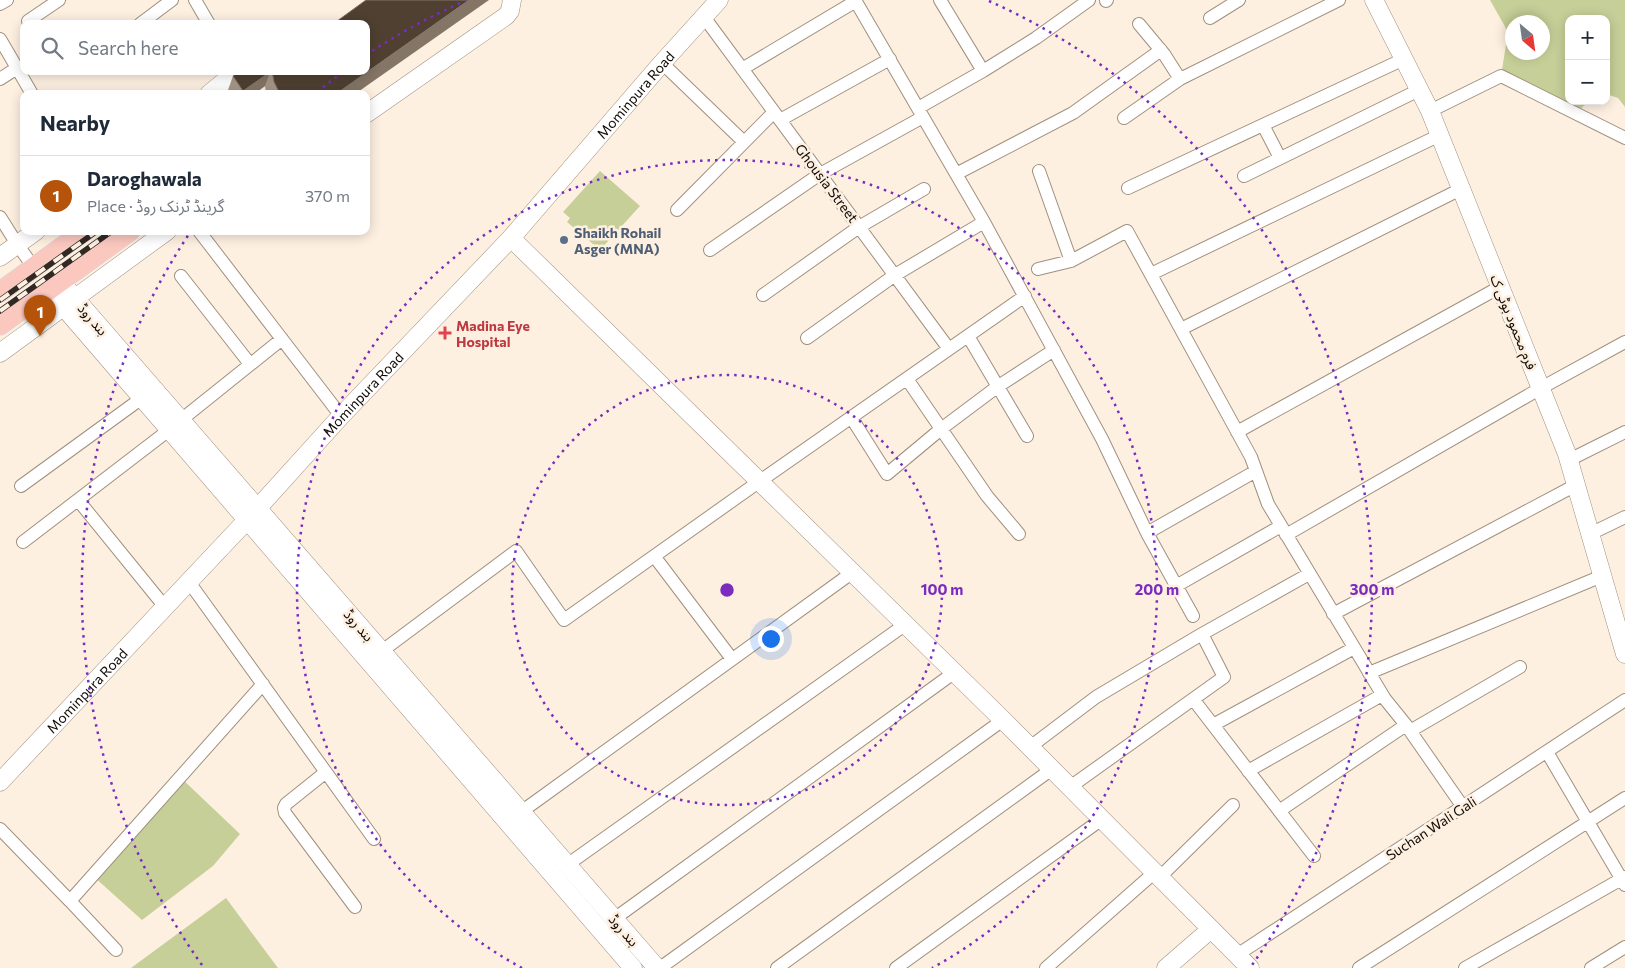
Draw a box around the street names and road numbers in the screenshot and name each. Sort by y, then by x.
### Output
street label: Mominpura Road [593,47,677,142]
street label: Ghousia Street [792,140,862,226]
street label: فرم محمود بوٹی ک [1484,272,1541,373]
street label: بند روڈ [74,300,112,339]
street label: Mominpura Road [318,348,406,440]
street label: بند روڈ [340,606,378,645]
street label: Mominpura Road [43,645,130,736]
street label: Suchan Wali Gali [1383,792,1479,864]
street label: بند روڈ [605,911,643,950]

